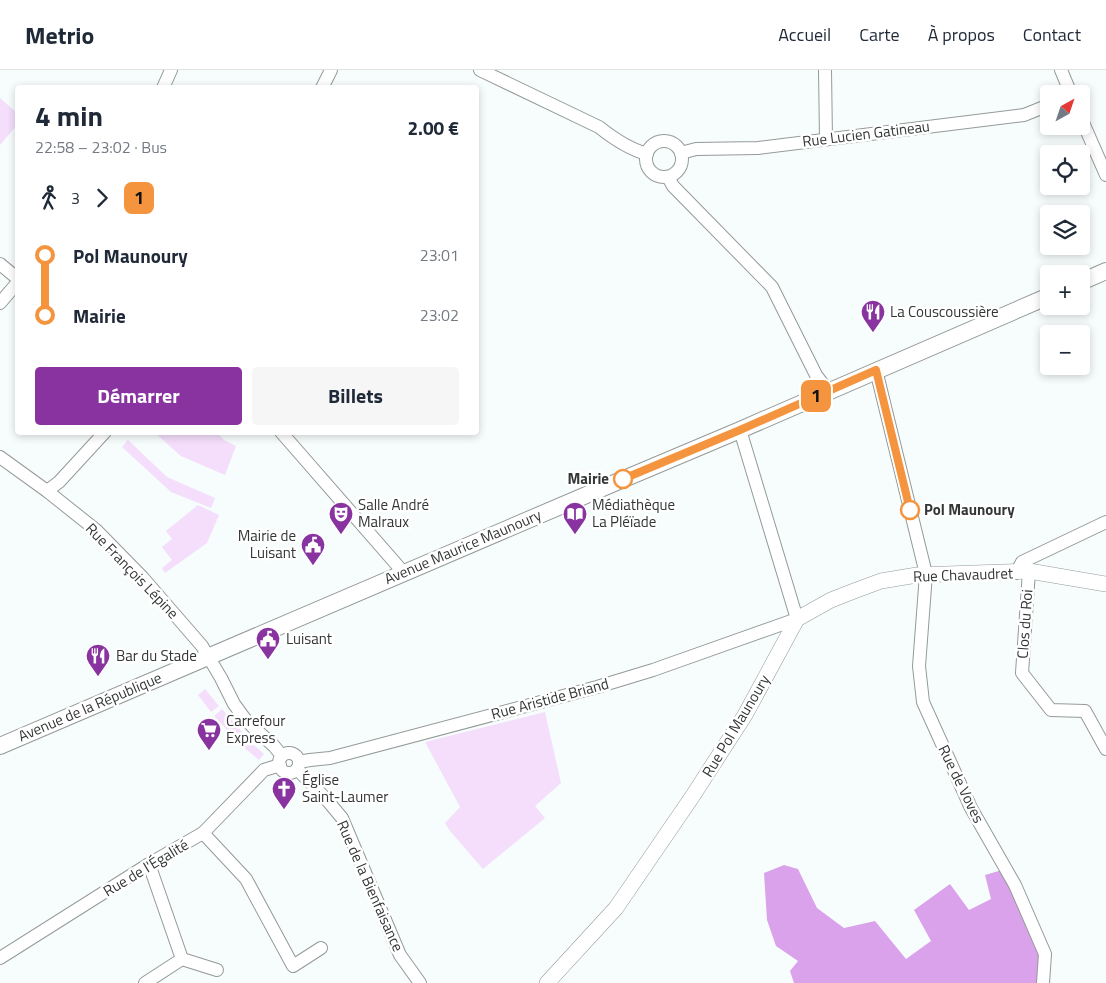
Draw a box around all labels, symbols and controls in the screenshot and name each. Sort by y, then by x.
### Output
text: Metrio [25,17,94,53]
text: Accueil [778,21,831,48]
text: Carte [859,21,900,48]
text: À propos [928,21,995,48]
text: Contact [1023,21,1081,48]
north arrow [1040,85,1090,135]
map controls [1040,85,1090,375]
text: 4 min [35,94,103,137]
text: 2.00 € [407,113,459,142]
street label: Rue Lucien Gatineau [801,114,931,153]
text: 22:58 – 23:02 · Bus [35,135,167,159]
button: locate [1040,145,1090,195]
icon: walk [35,184,63,212]
icon: forward [88,184,116,212]
text: 1 [134,184,144,211]
text: 3 [71,186,80,210]
button: layers [1040,205,1090,255]
text: Pol Maunoury [73,241,188,270]
text: 23:01 [420,243,459,267]
button: + [1040,265,1090,315]
restaurant icon: La Couscoussière [860,299,886,333]
place label: La Couscoussière [890,300,999,323]
text: Mairie [73,301,126,330]
text: 23:02 [420,303,459,327]
button: − [1040,325,1090,375]
button: Démarrer [35,367,242,425]
button: Billets [252,367,459,425]
line badge: 1 [800,380,832,412]
text: 1 [811,382,821,409]
place label: Mairie [567,467,609,490]
marker: Mairie [613,469,633,489]
place label: Salle André Malraux [358,493,429,533]
place label: Médiathèque La Pléïade [592,493,675,533]
place label: Pol Maunoury [924,498,1015,521]
marker: Pol Maunoury [900,500,920,520]
theatre icon: Salle André Malraux [328,501,354,535]
library icon: Médiathèque La Pléïade [562,501,588,535]
street label: Avenue Maurice Maunoury [381,503,545,590]
street label: Rue François Lépine [80,517,184,624]
place label: Mairie de Luisant [238,524,297,564]
public building icon: Mairie de Luisant [300,532,326,566]
street label: Rue Chavaudret [913,561,1014,588]
street label: Clos du Roi [1011,589,1038,659]
public building icon: Luisant [255,626,281,660]
place label: Luisant [286,627,333,650]
restaurant icon: Bar du Stade [85,643,111,677]
place label: Bar du Stade [116,644,197,667]
street label: Avenue de la République [14,666,165,747]
street label: Rue Pol Maunoury [696,670,775,781]
street label: Rue Aristide Briand [488,672,611,725]
place label: Carrefour Express [226,709,285,749]
supermarket icon: Carrefour Express [196,717,222,751]
street label: Rue de Voves [933,741,990,827]
place label: Église Saint-Laumer [302,768,388,808]
church icon: Église Saint-Laumer [271,776,297,810]
street label: Rue de la Bienfaisance [331,816,410,955]
street label: Rue de l'Égalité [99,833,193,902]

